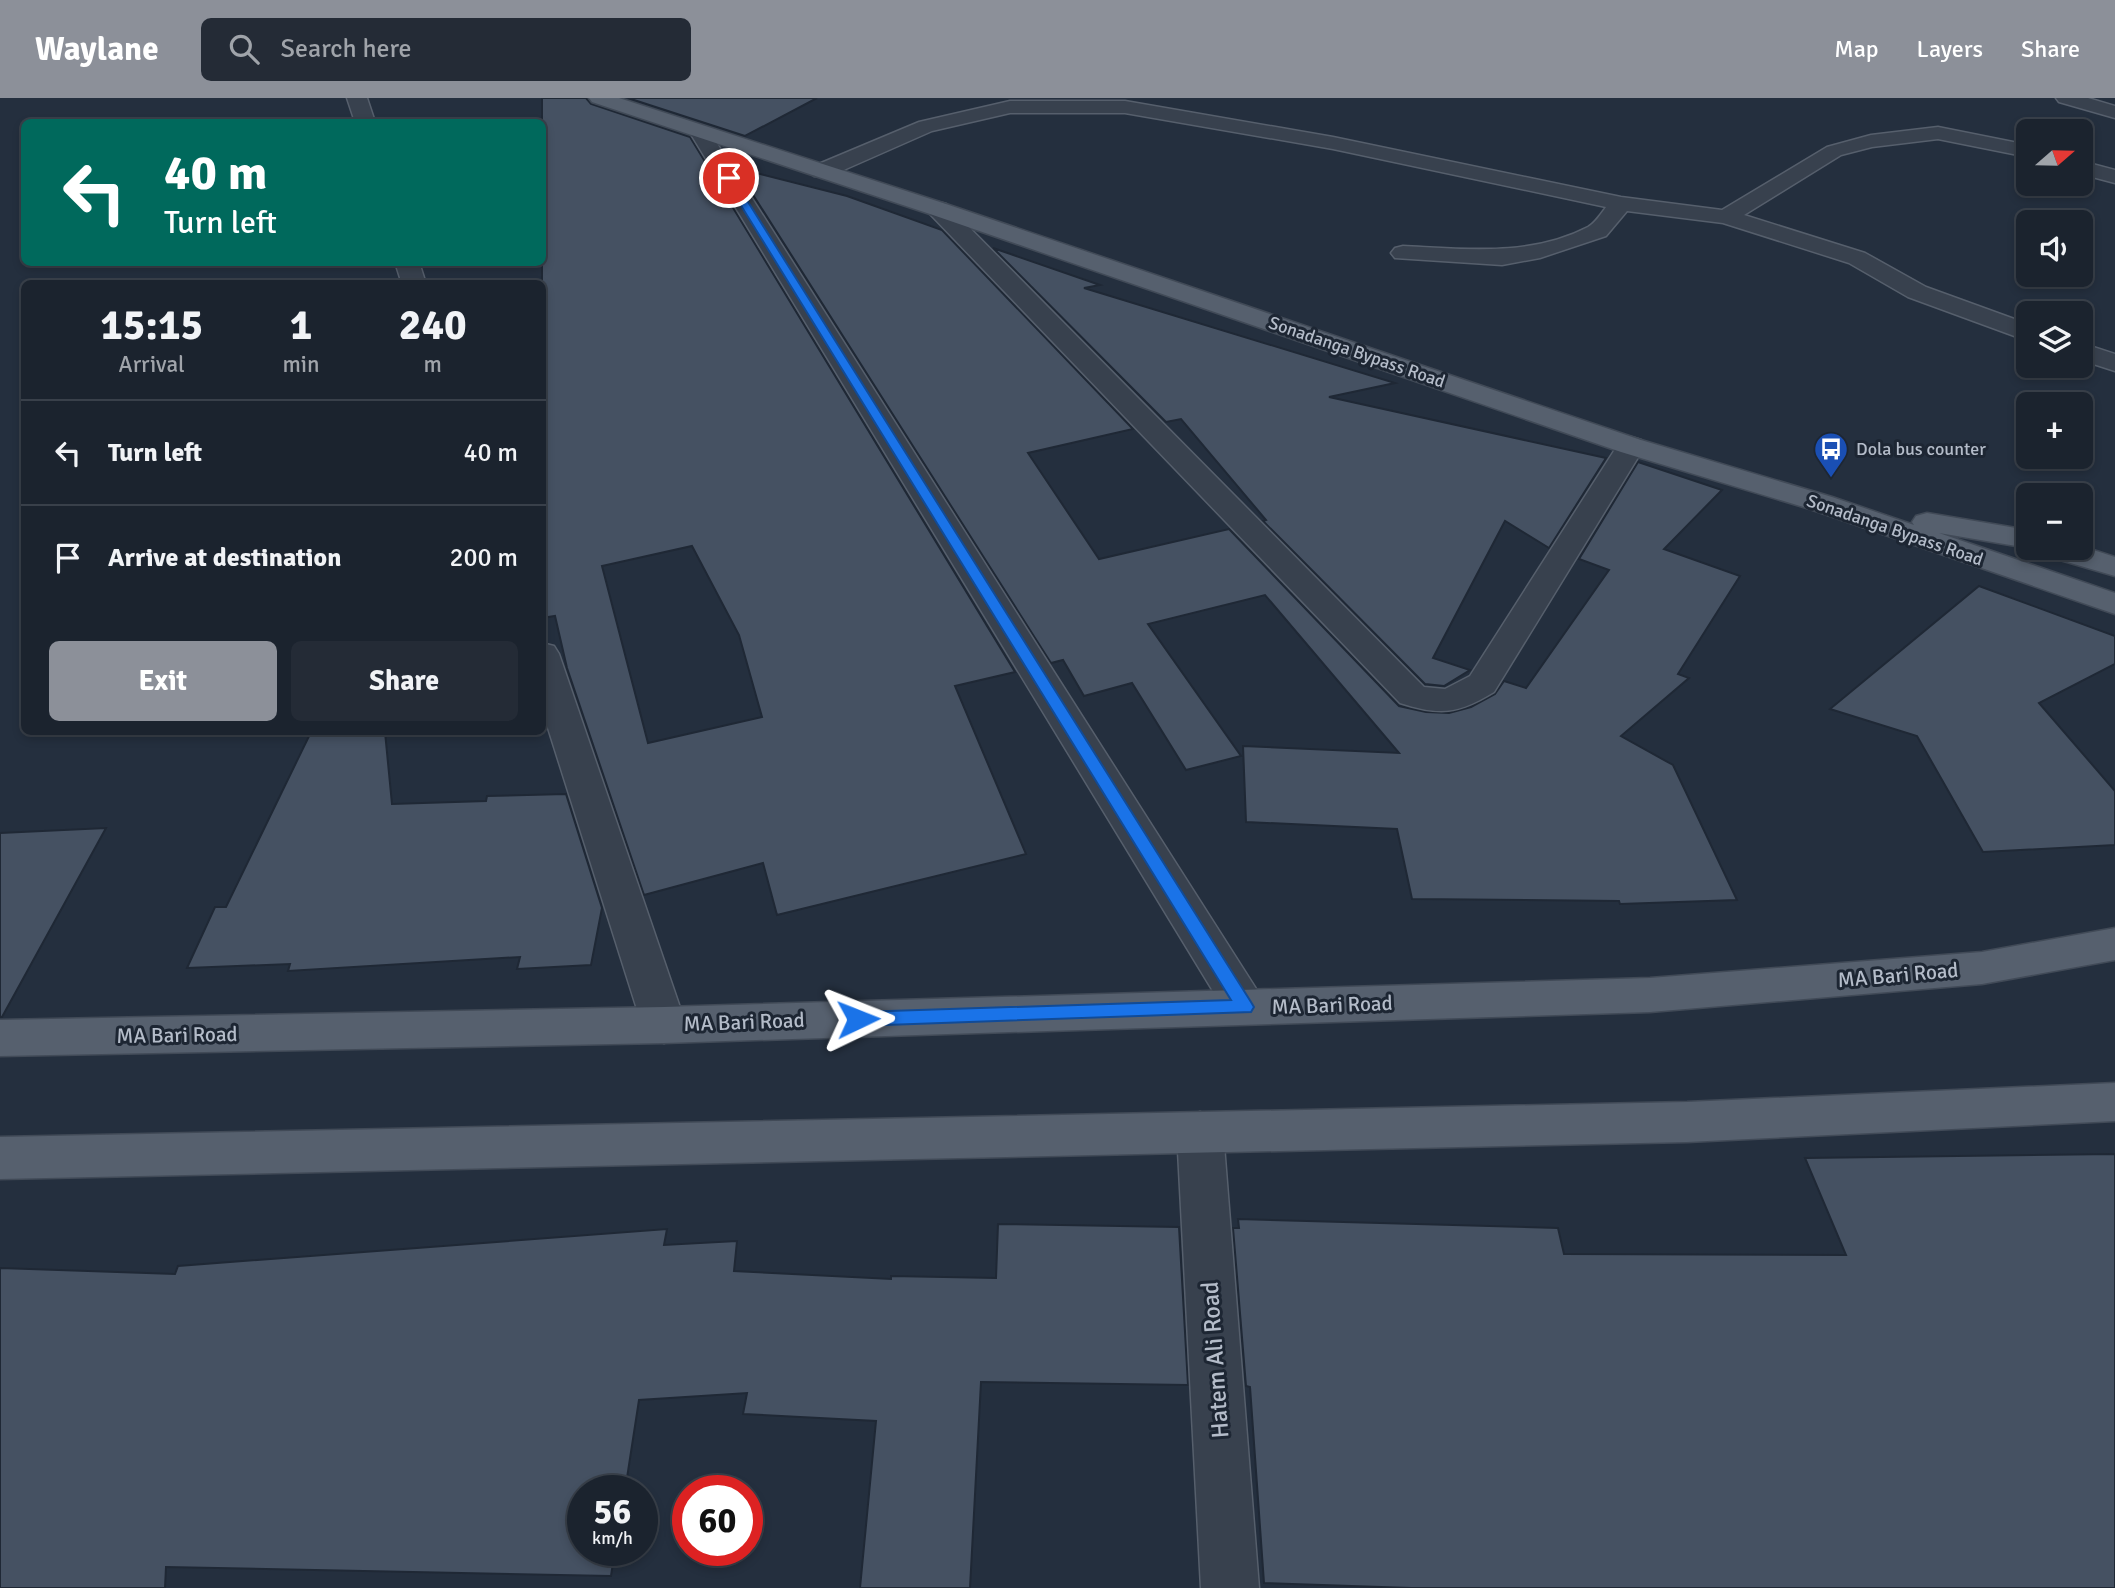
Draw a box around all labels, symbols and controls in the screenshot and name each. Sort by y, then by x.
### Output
search box [201,18,691,81]
text: Waylane [35,29,159,70]
icon: search [225,30,263,68]
text: Search here [281,33,412,65]
text: Map [1834,34,1879,64]
text: Layers [1917,34,1983,64]
text: Share [2021,34,2080,64]
north arrow [2016,119,2093,196]
map controls [2016,119,2093,560]
text: 40 m [164,143,267,203]
icon: left [49,147,140,238]
pin [699,148,759,208]
icon: arrive [710,159,748,197]
text: Turn left [164,203,277,242]
button: sound [2016,210,2093,287]
text: 15:15 [100,300,203,351]
text: 1 [290,300,312,351]
text: 240 [399,300,467,351]
button: layers [2016,301,2093,378]
street label: Sonadanga Bypass Road [1266,311,1448,393]
text: Arrival [119,350,185,379]
text: min [282,350,320,379]
text: m [424,350,442,379]
button: + [2016,392,2093,469]
bus stop icon: Dola bus counter [1812,430,1850,479]
icon: left [49,434,87,472]
text: Turn left [108,437,202,469]
text: 40 m [463,437,518,469]
place label: Dola bus counter [1856,438,1986,460]
button: − [2016,483,2093,560]
street label: Sonadanga Bypass Road [1804,489,1986,571]
icon: arrive [49,539,87,577]
text: Arrive at destination [108,542,341,574]
text: 200 m [449,542,518,574]
button: Exit [49,641,277,721]
button: Share [291,641,518,721]
street label: MA Bari Road [1837,957,1959,993]
position arrow [821,982,895,1056]
street label: MA Bari Road [1271,990,1393,1020]
street label: MA Bari Road [683,1007,805,1037]
street label: MA Bari Road [116,1021,238,1049]
street label: Hatem Ali Road [1195,1281,1235,1439]
speed limit sign: 60 [672,1475,763,1566]
text: 56 [594,1490,631,1533]
text: km/h [592,1527,633,1549]

